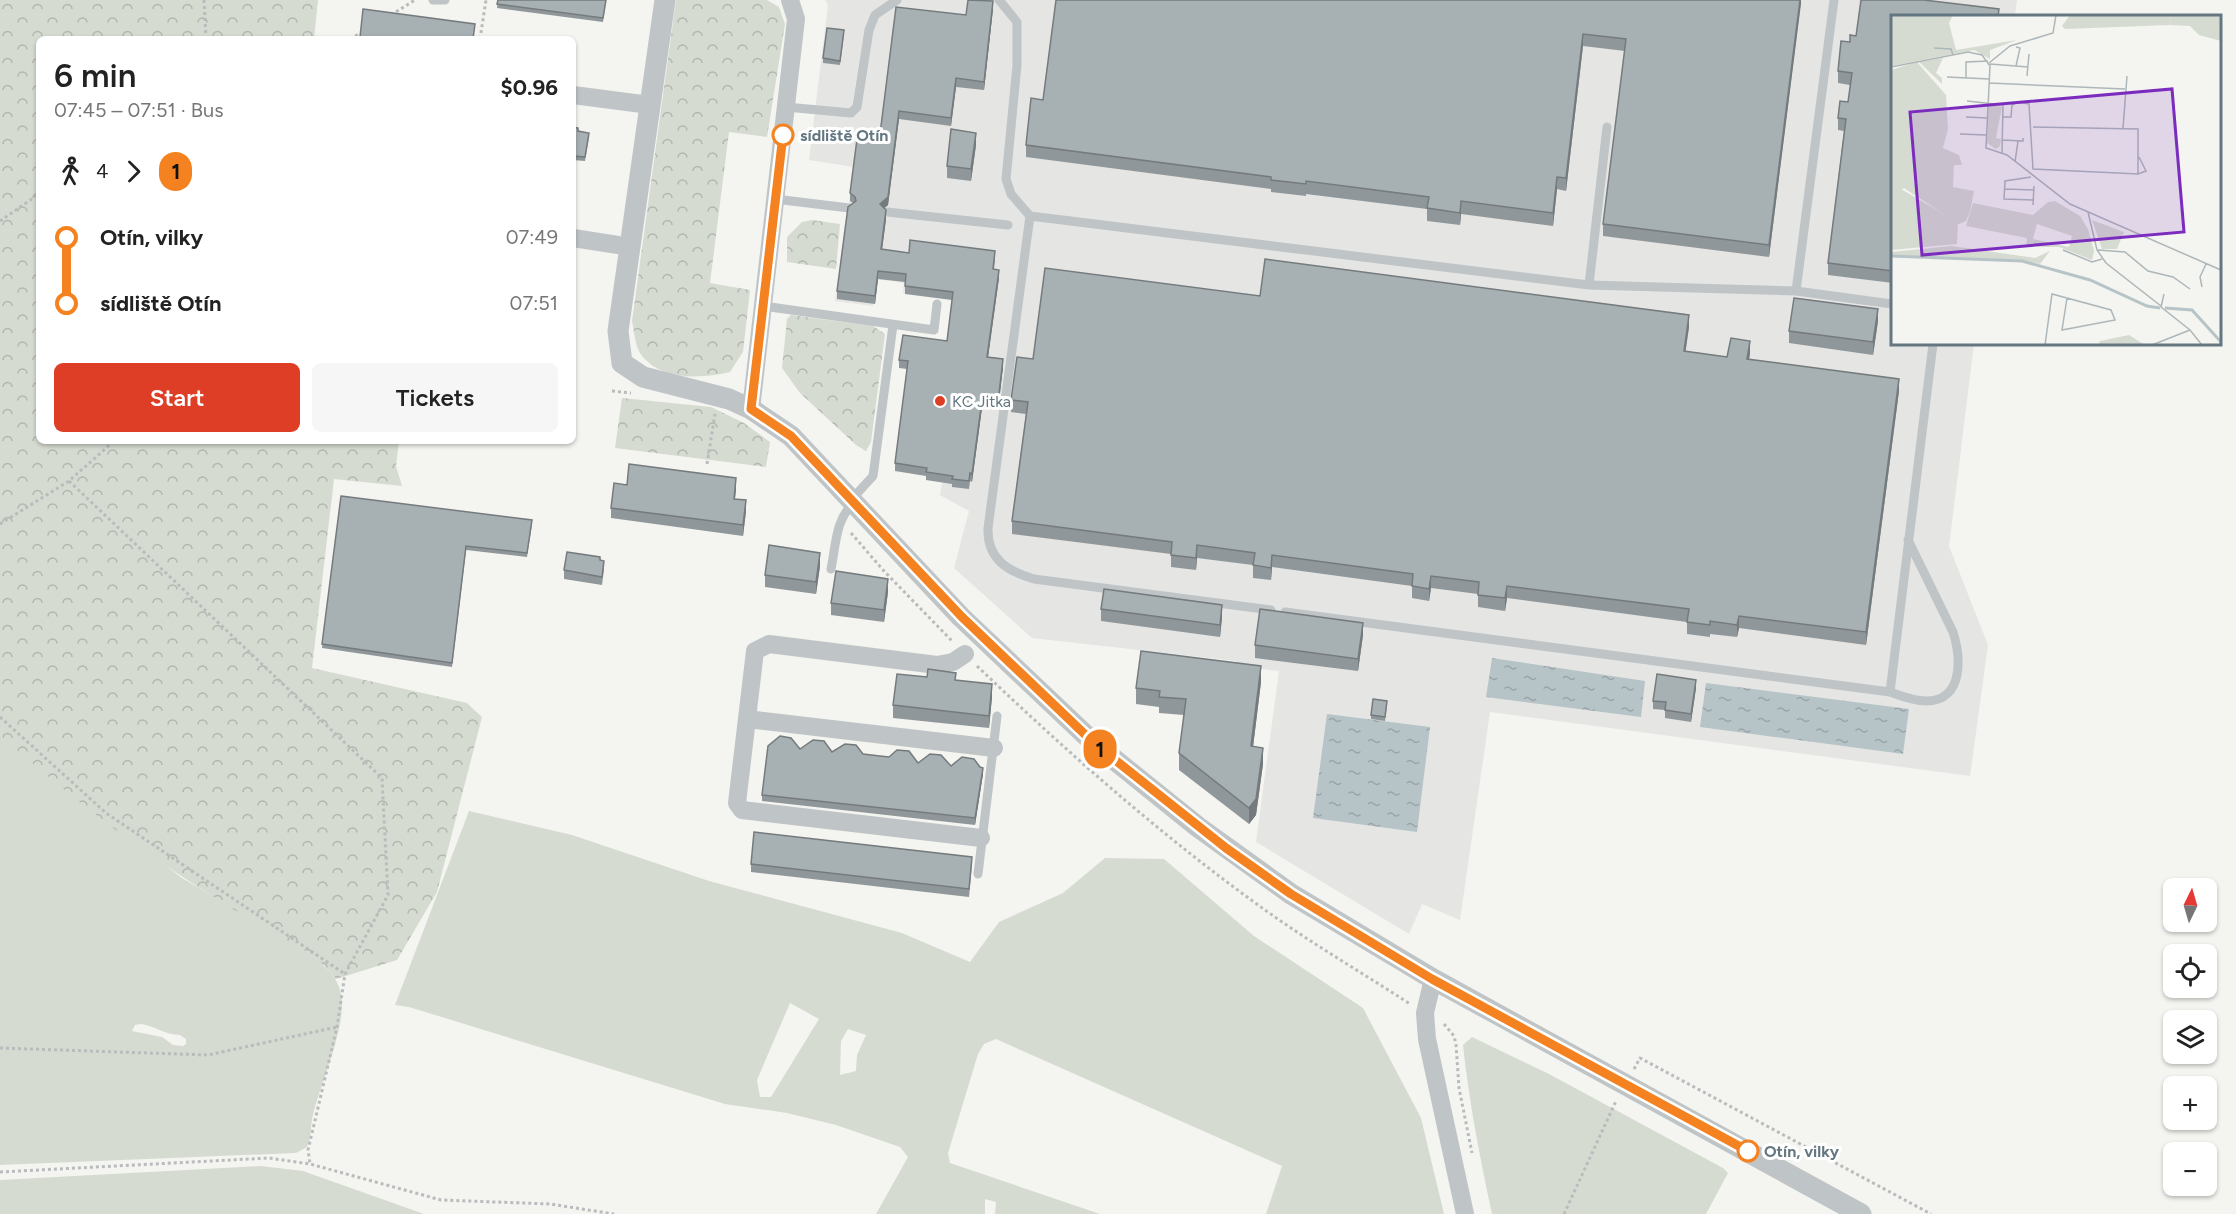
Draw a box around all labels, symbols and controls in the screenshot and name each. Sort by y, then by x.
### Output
inset map [1891,15,2221,345]
text: 6 min [54,56,136,95]
text: $0.96 [501,74,558,101]
text: 07:45 – 07:51 · Bus [54,98,223,122]
marker: sídliště Otín [772,124,794,146]
place label: sídliště Otín [800,126,888,145]
icon: walk [54,155,87,188]
icon: forward [117,155,150,188]
text: 4 [96,159,108,183]
text: 1 [171,159,180,184]
text: Otín, vilky [100,224,203,251]
text: 07:49 [506,225,558,249]
text: sídliště Otín [100,290,222,317]
text: 07:51 [510,291,558,315]
button: Start [54,363,300,432]
button: Tickets [312,363,558,432]
place label: KC Jitka [952,392,1011,411]
marker: KC Jitka [933,394,947,408]
line badge: 1 [1080,730,1120,768]
text: 1 [1096,737,1104,762]
north arrow [2163,878,2217,932]
map controls [2163,878,2217,1196]
button: locate [2163,944,2217,998]
button: layers [2163,1010,2217,1064]
button: + [2163,1076,2217,1130]
marker: Otín, vilky [1737,1140,1759,1162]
place label: Otín, vilky [1764,1142,1840,1161]
button: − [2163,1142,2217,1196]

